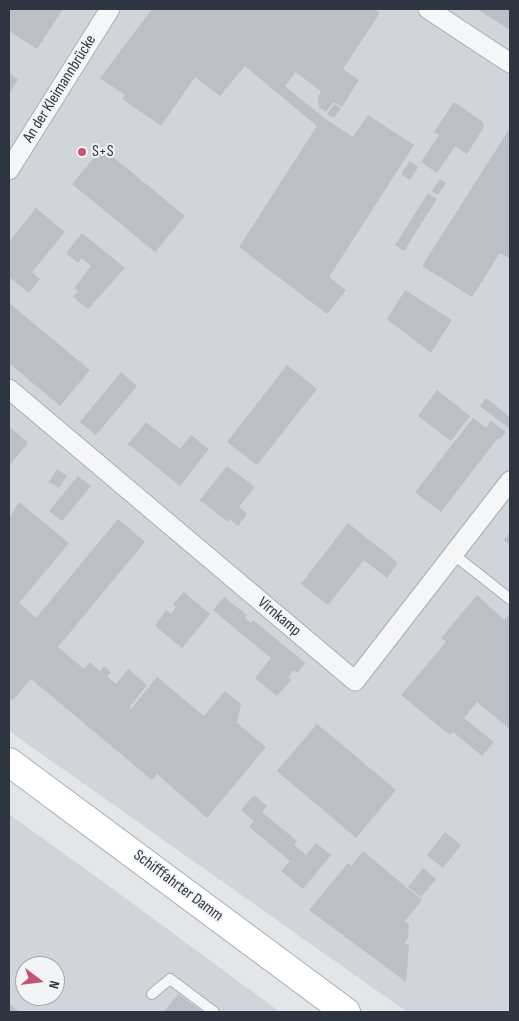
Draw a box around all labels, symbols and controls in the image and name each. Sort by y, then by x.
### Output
street label: An der Kleimannbrücke [19,32,101,146]
place label: S+S [92,142,114,162]
marker: S+S [76,146,88,158]
street label: Virnkamp [253,593,305,641]
street label: Schifffahrter Damm [129,846,227,926]
north arrow [15,956,65,1006]
text: N [45,979,63,991]

